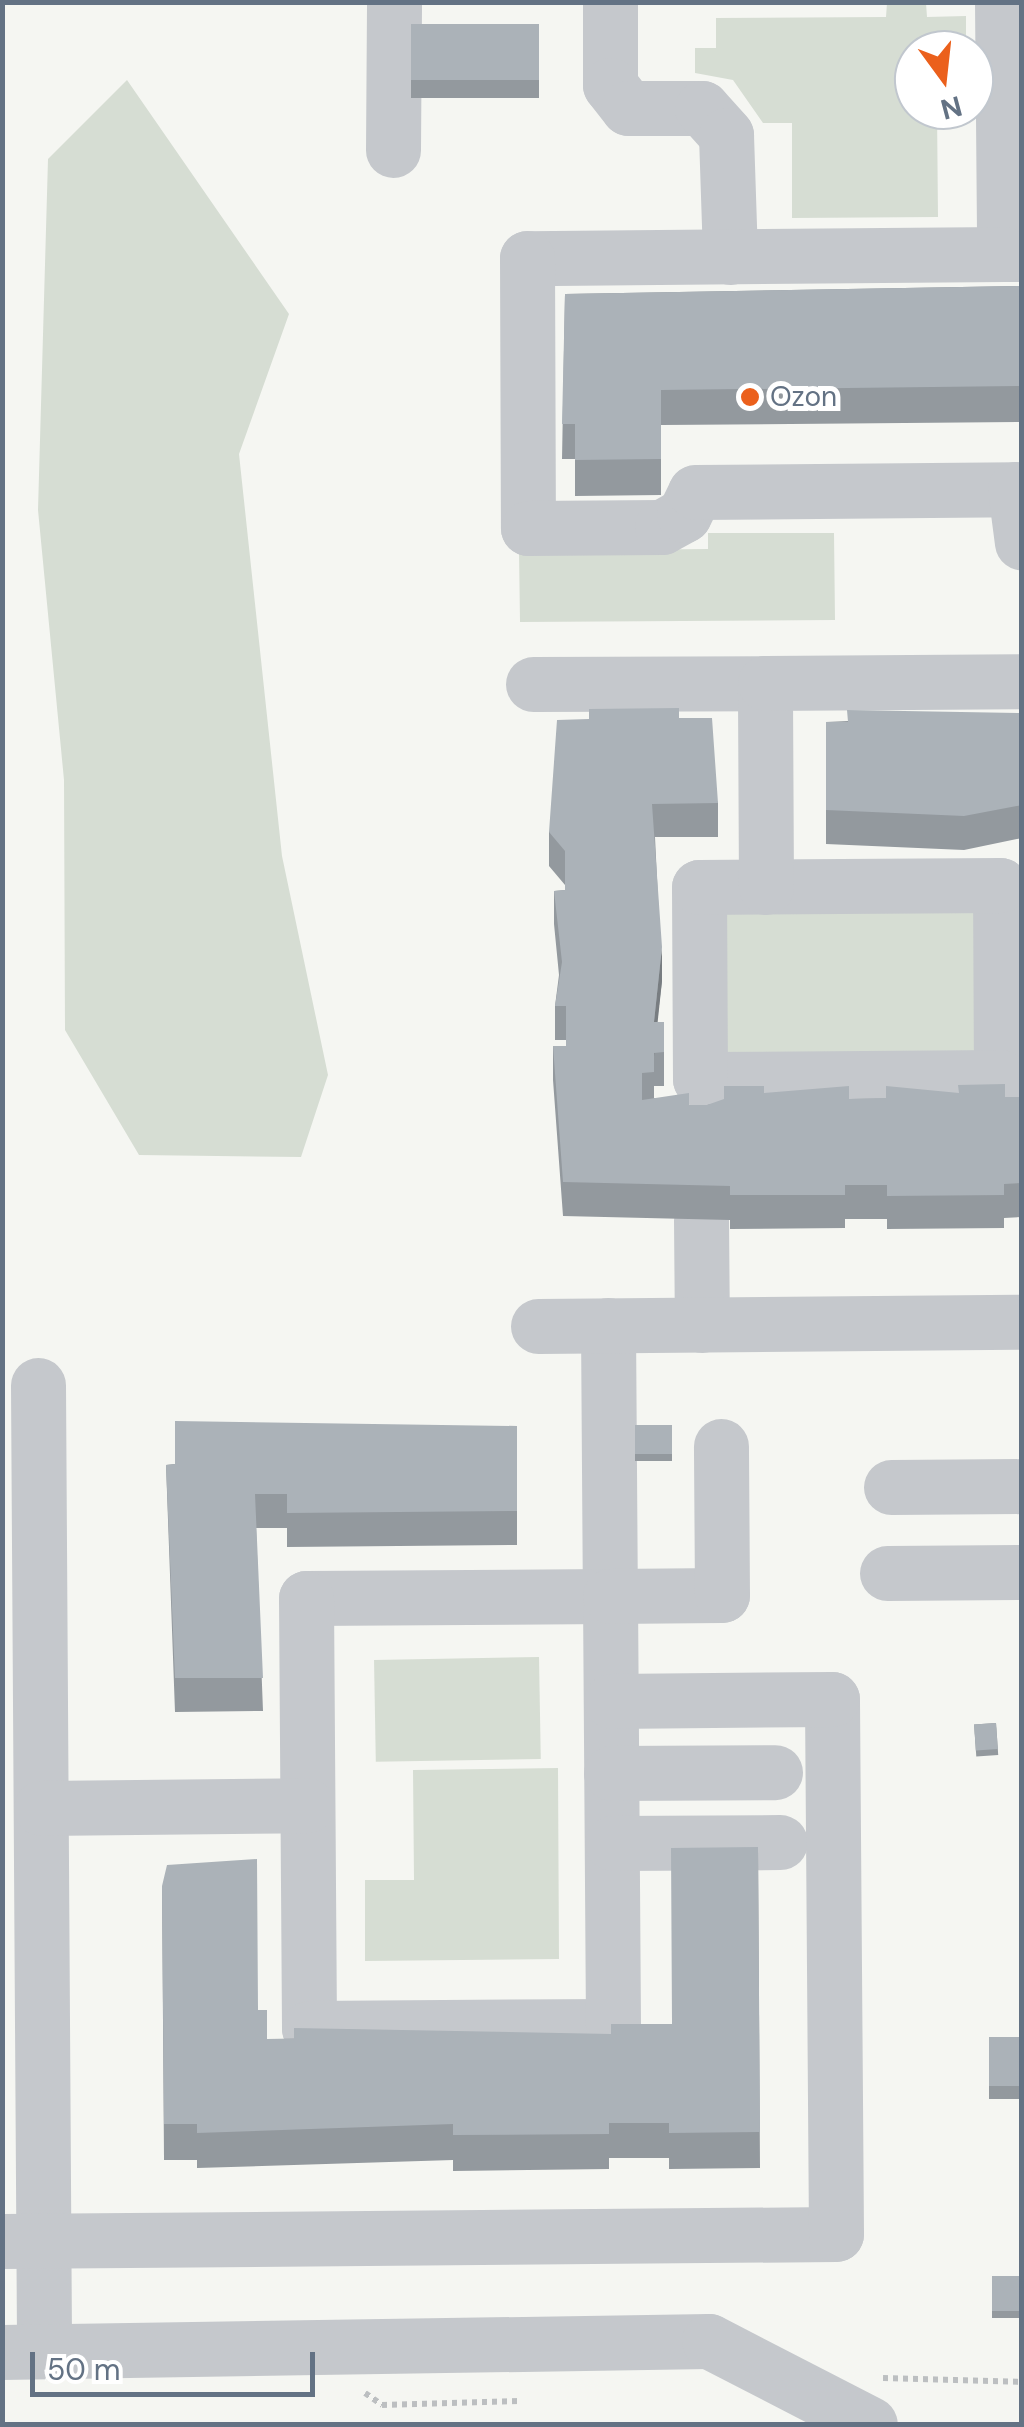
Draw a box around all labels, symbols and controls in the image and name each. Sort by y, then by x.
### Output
north arrow [894,30,994,130]
text: N [937,87,966,128]
place label: Ozon [770,380,837,414]
marker: Ozon [739,386,761,408]
scale bar [35,2332,320,2394]
text: 50 m [47,2350,121,2389]

